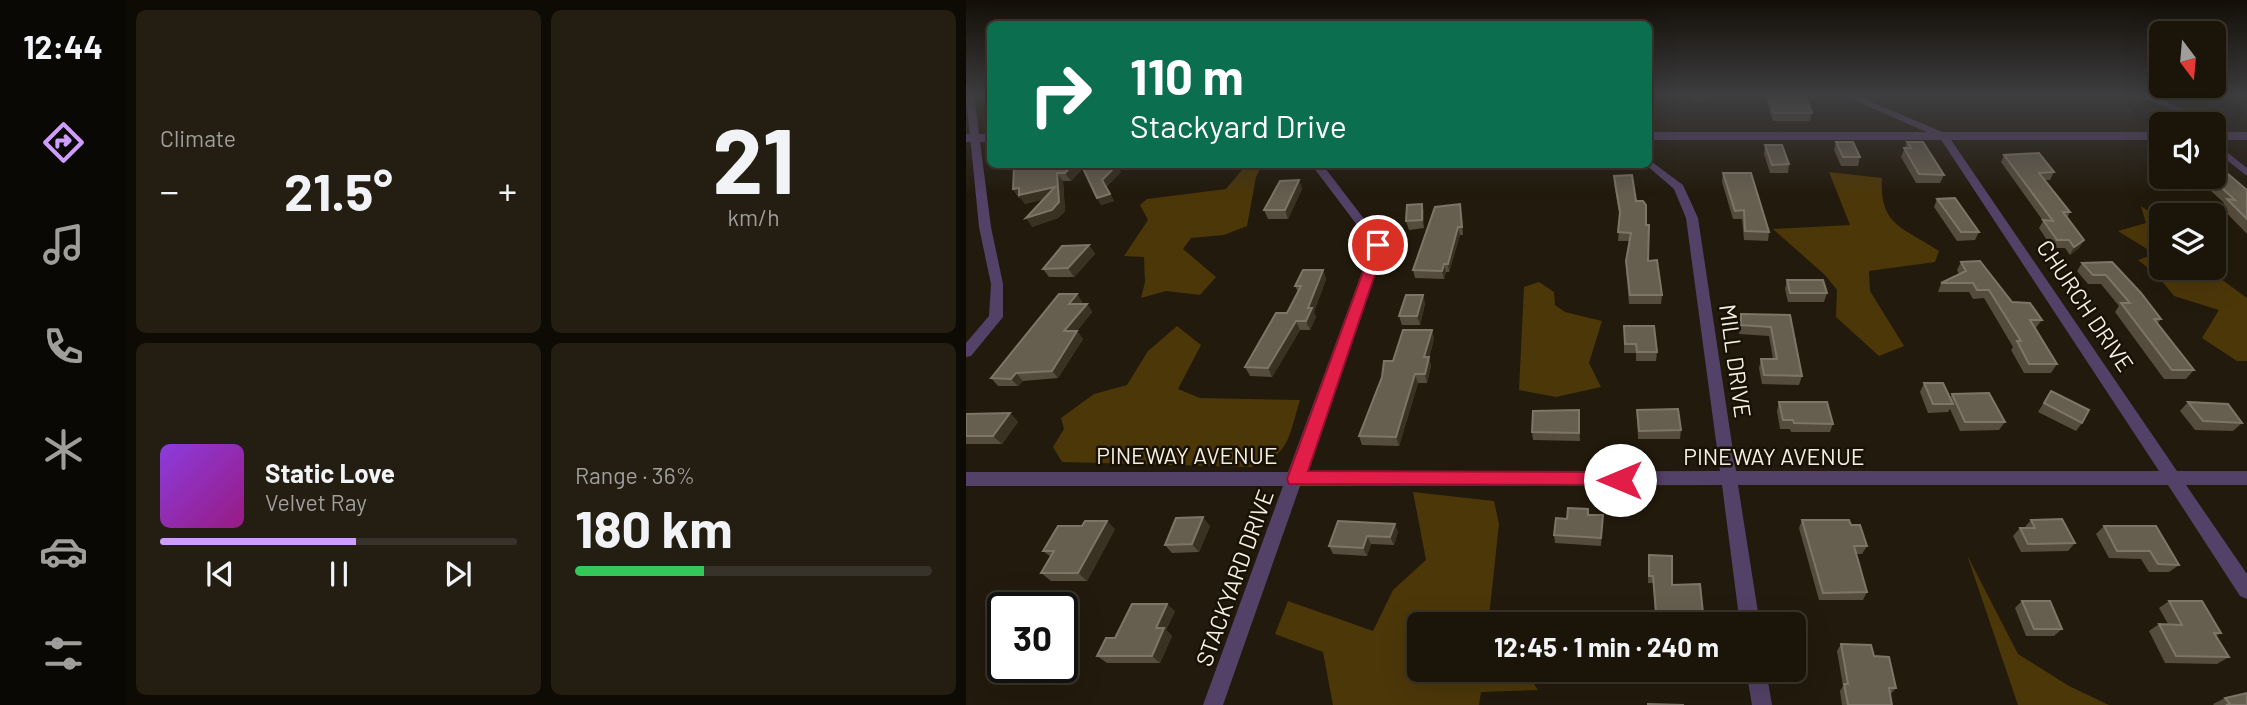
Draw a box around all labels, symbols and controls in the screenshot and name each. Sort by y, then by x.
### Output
north arrow [2149,21,2226,98]
map controls [2149,21,2226,280]
text: 12:44 [23,27,103,65]
text: 110 m [1130,46,1244,105]
icon: right [1015,49,1106,140]
text: 21 [712,103,795,212]
text: Stackyard Drive [1130,106,1347,144]
button: sound [2149,112,2226,189]
icon: directions [39,118,88,167]
text: Climate [160,124,236,152]
text: 21.5° [284,159,393,221]
text: − [160,167,179,213]
text: + [498,167,517,213]
text: km/h [727,203,780,231]
button: layers [2149,203,2226,280]
pin [1348,215,1408,275]
icon: music [39,220,88,269]
icon: arrive [1359,226,1397,264]
street label: CHURCH DRIVE [2031,234,2140,377]
street label: MILL DRIVE [1714,302,1758,420]
icon: phone [39,322,88,371]
icon: climate [39,425,88,474]
street label: PINEWAY AVENUE [1096,441,1278,469]
street label: PINEWAY AVENUE [1683,442,1865,470]
position arrow [1583,443,1657,517]
text: Static Love [265,457,395,488]
text: Range · 36% [575,461,695,489]
street label: STACKYARD DRIVE [1189,486,1279,670]
text: Velvet Ray [265,488,367,516]
text: 180 km [575,496,733,558]
icon: car [39,527,88,576]
icon: previous [201,555,239,593]
icon: pause [320,555,358,593]
icon: next [439,555,477,593]
speed limit sign: 30 [987,592,1078,683]
icon: filters [39,629,88,678]
text: 12:45 · 1 min · 240 m [1494,631,1719,662]

